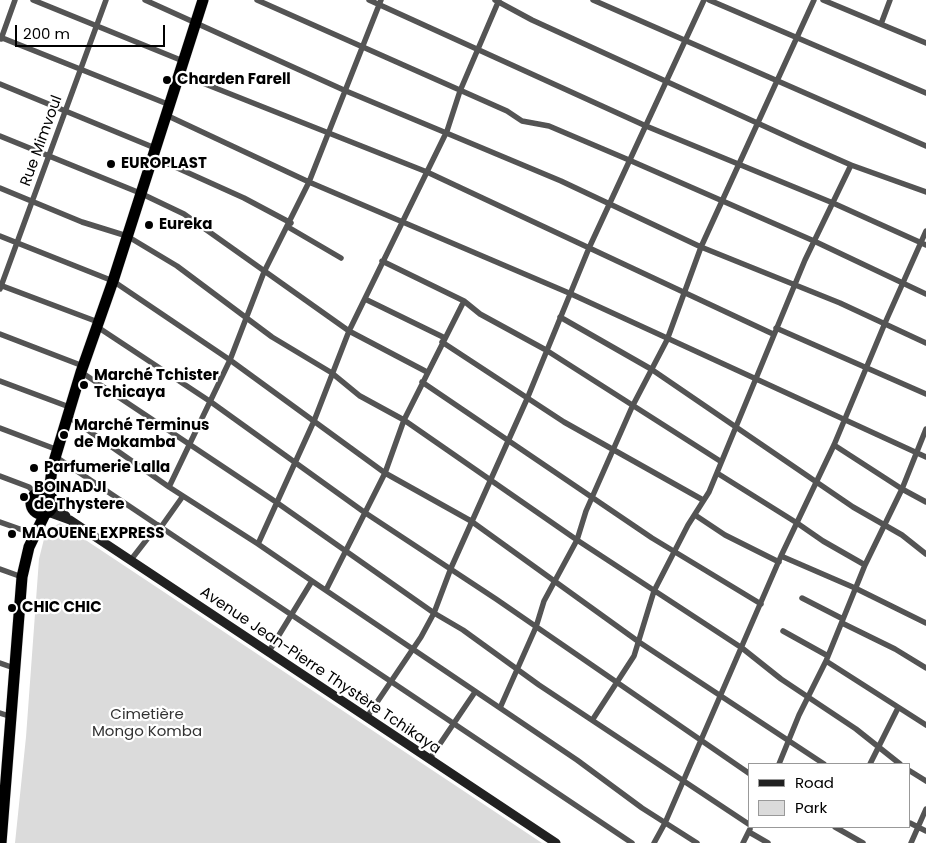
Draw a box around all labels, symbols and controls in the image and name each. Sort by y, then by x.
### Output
scale bar [18,15,168,47]
text: 200 m [23,23,70,44]
place label: Charden Farell [177,71,291,89]
marker: Charden Farell [161,74,173,86]
street label: Rue Mimvoul [17,93,67,189]
place label: EUROPLAST [121,155,207,173]
marker: EUROPLAST [105,158,117,170]
place label: Eureka [159,216,212,234]
marker: Eureka [143,219,155,231]
place label: Marché Tchister Tchicaya [94,367,219,402]
marker: Marché Tchister Tchicaya [78,379,90,391]
place label: Marché Terminus de Mokamba [74,417,209,452]
marker: Marché Terminus de Mokamba [58,429,70,441]
place label: Parfumerie Lalla [44,459,170,477]
marker: Parfumerie Lalla [28,462,40,474]
place label: BOINADJI de Thystere [34,479,124,514]
marker: BOINADJI de Thystere [18,491,30,503]
place label: MAOUENE EXPRESS [22,525,164,543]
marker: MAOUENE EXPRESS [6,528,18,540]
street label: Avenue Jean-Pierre Thystère Tchikaya [196,583,444,759]
place label: CHIC CHIC [22,599,102,617]
marker: CHIC CHIC [6,602,18,614]
park label: Cimetière Mongo Komba [92,706,202,741]
legend [748,763,911,828]
text: Road [795,772,834,793]
text: Park [795,797,827,818]

